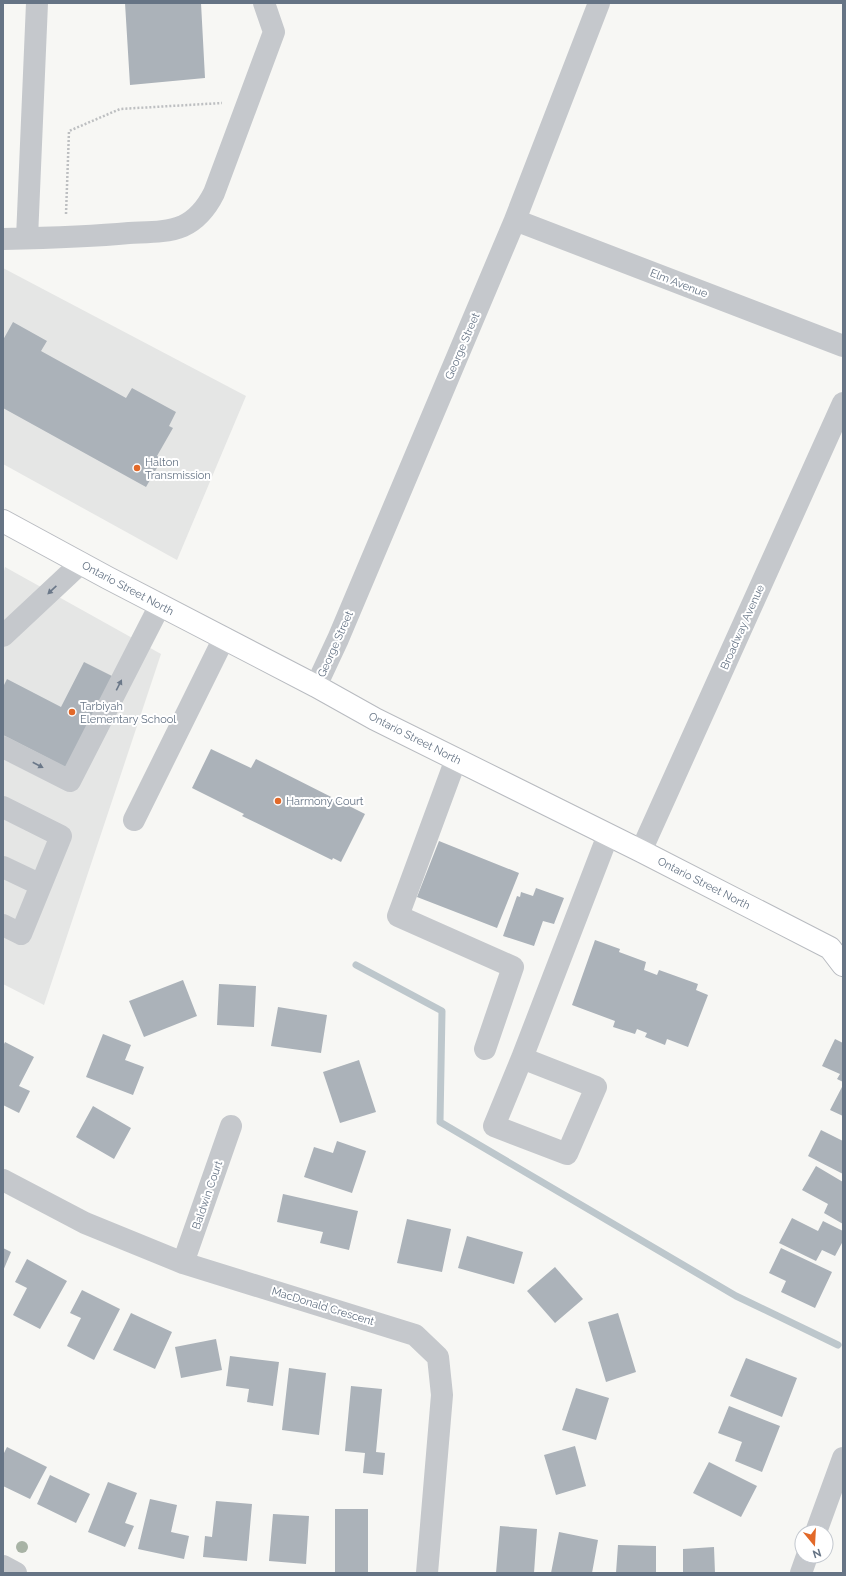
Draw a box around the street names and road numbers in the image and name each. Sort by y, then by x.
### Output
street label: Elm Avenue [648,266,710,301]
street label: George Street [443,311,482,381]
street label: Ontario Street North [80,559,176,618]
street label: Broadway Avenue [718,582,767,672]
street label: George Street [315,609,356,679]
street label: Ontario Street North [366,709,463,767]
street label: Ontario Street North [655,854,752,912]
street label: Baldwin Court [190,1159,225,1231]
street label: MacDonald Crescent [270,1285,376,1328]

